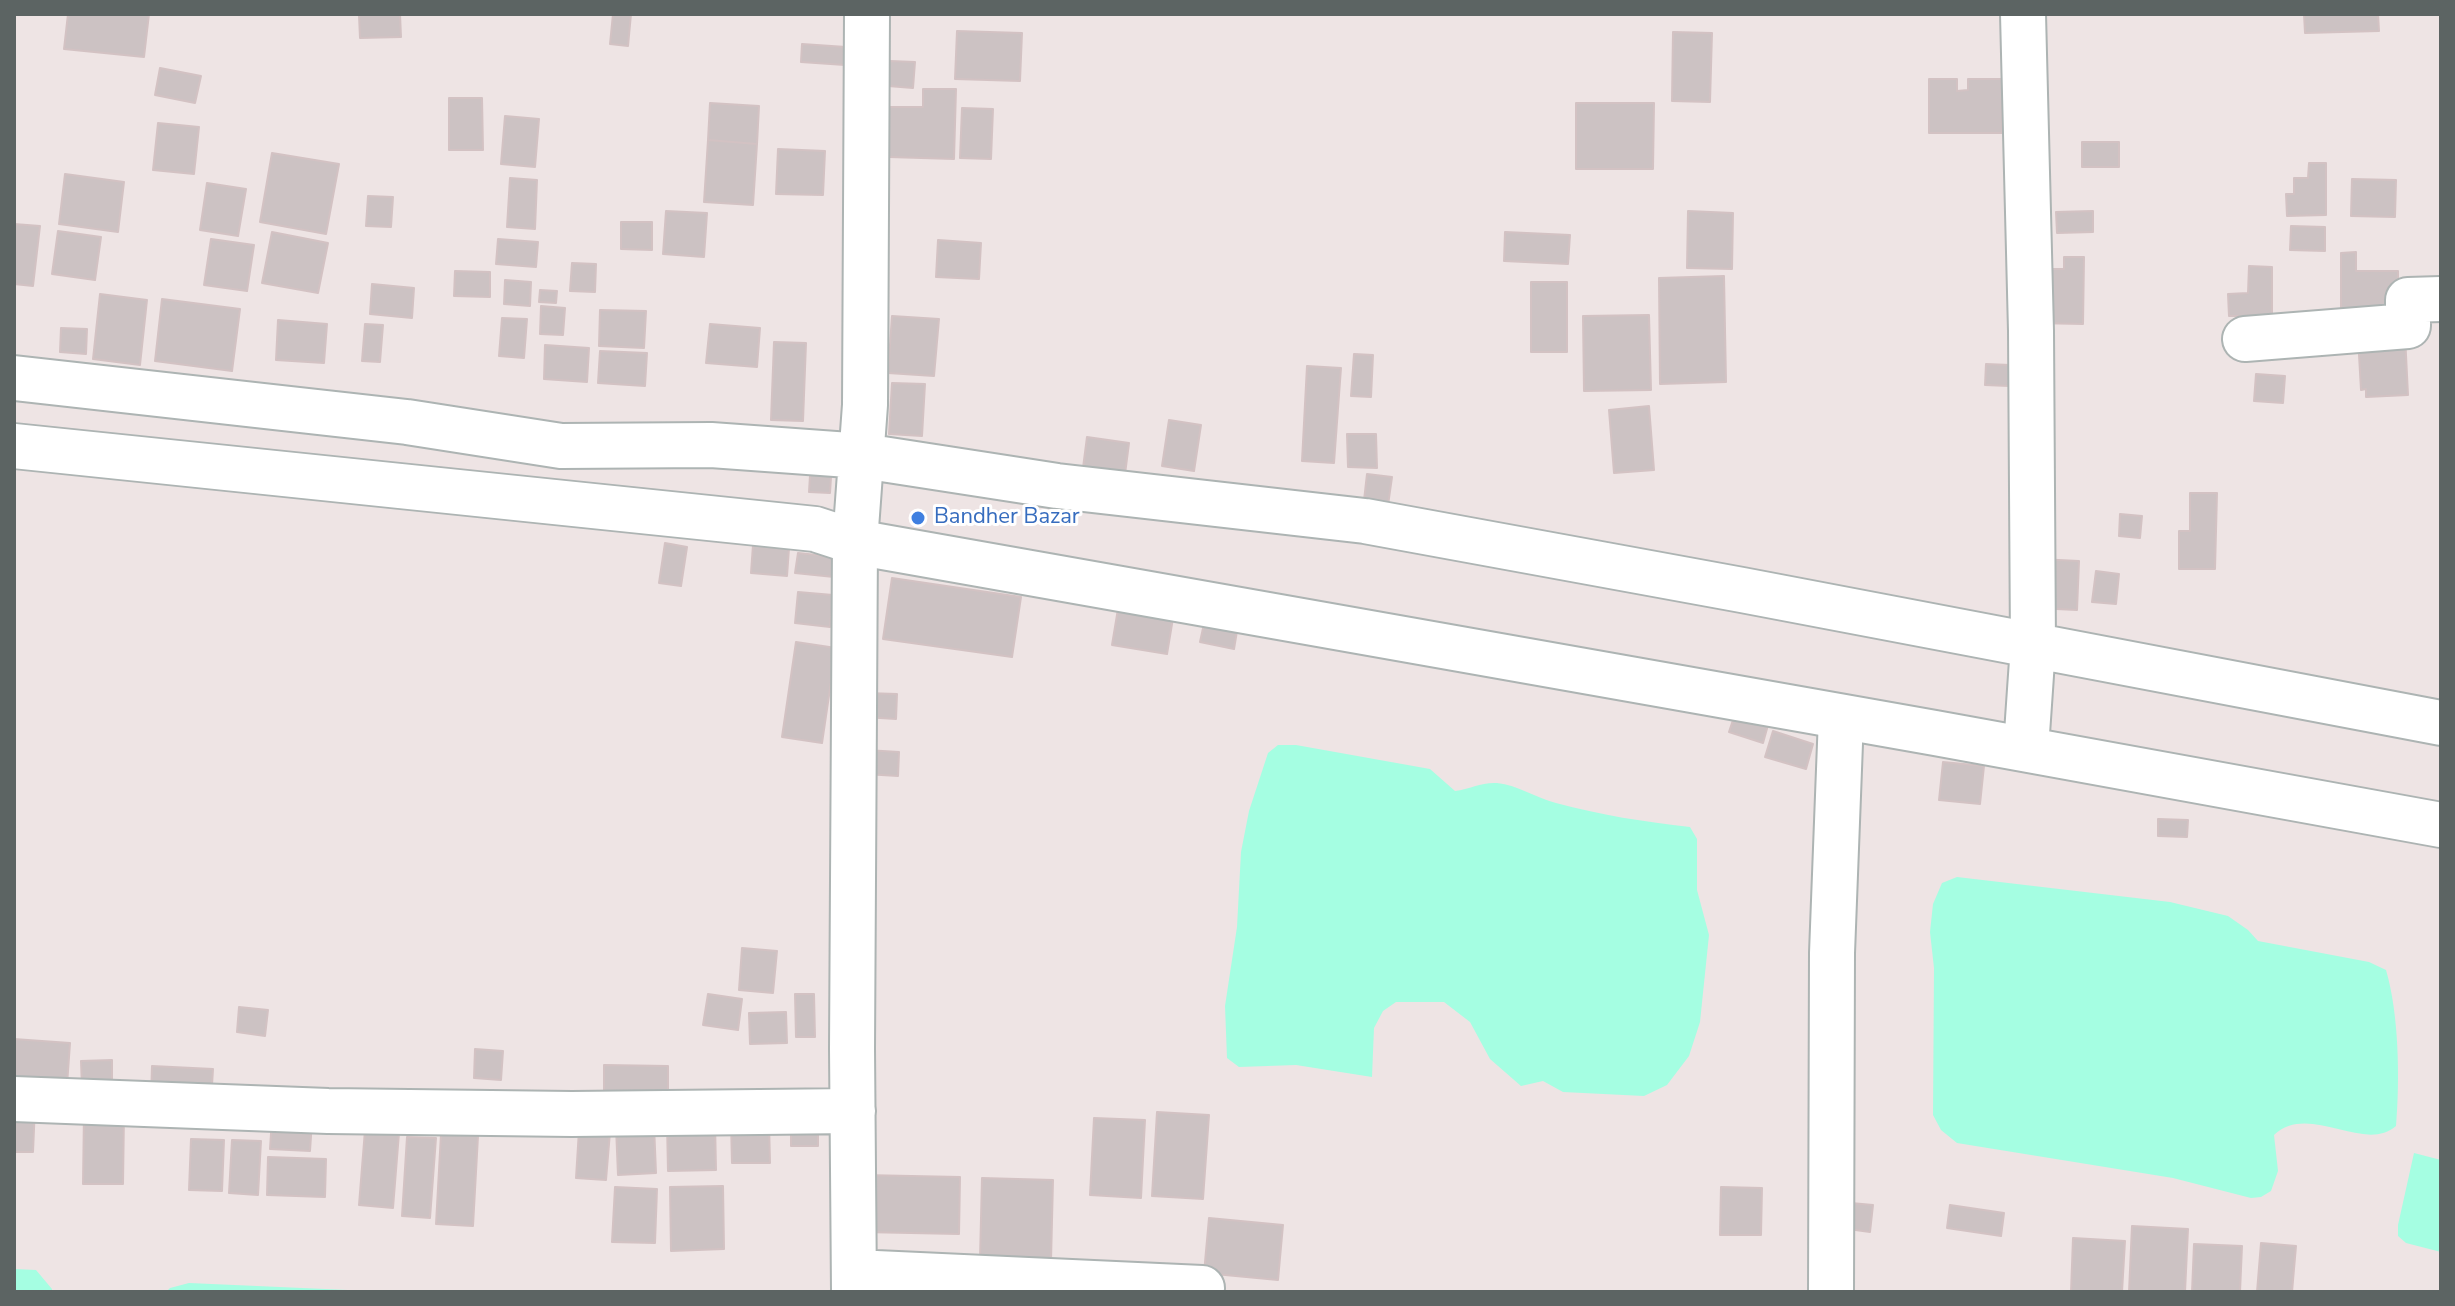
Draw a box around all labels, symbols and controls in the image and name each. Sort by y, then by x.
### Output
place label: Bandher Bazar [934,505,1080,531]
marker: Bandher Bazar [909,509,927,527]

